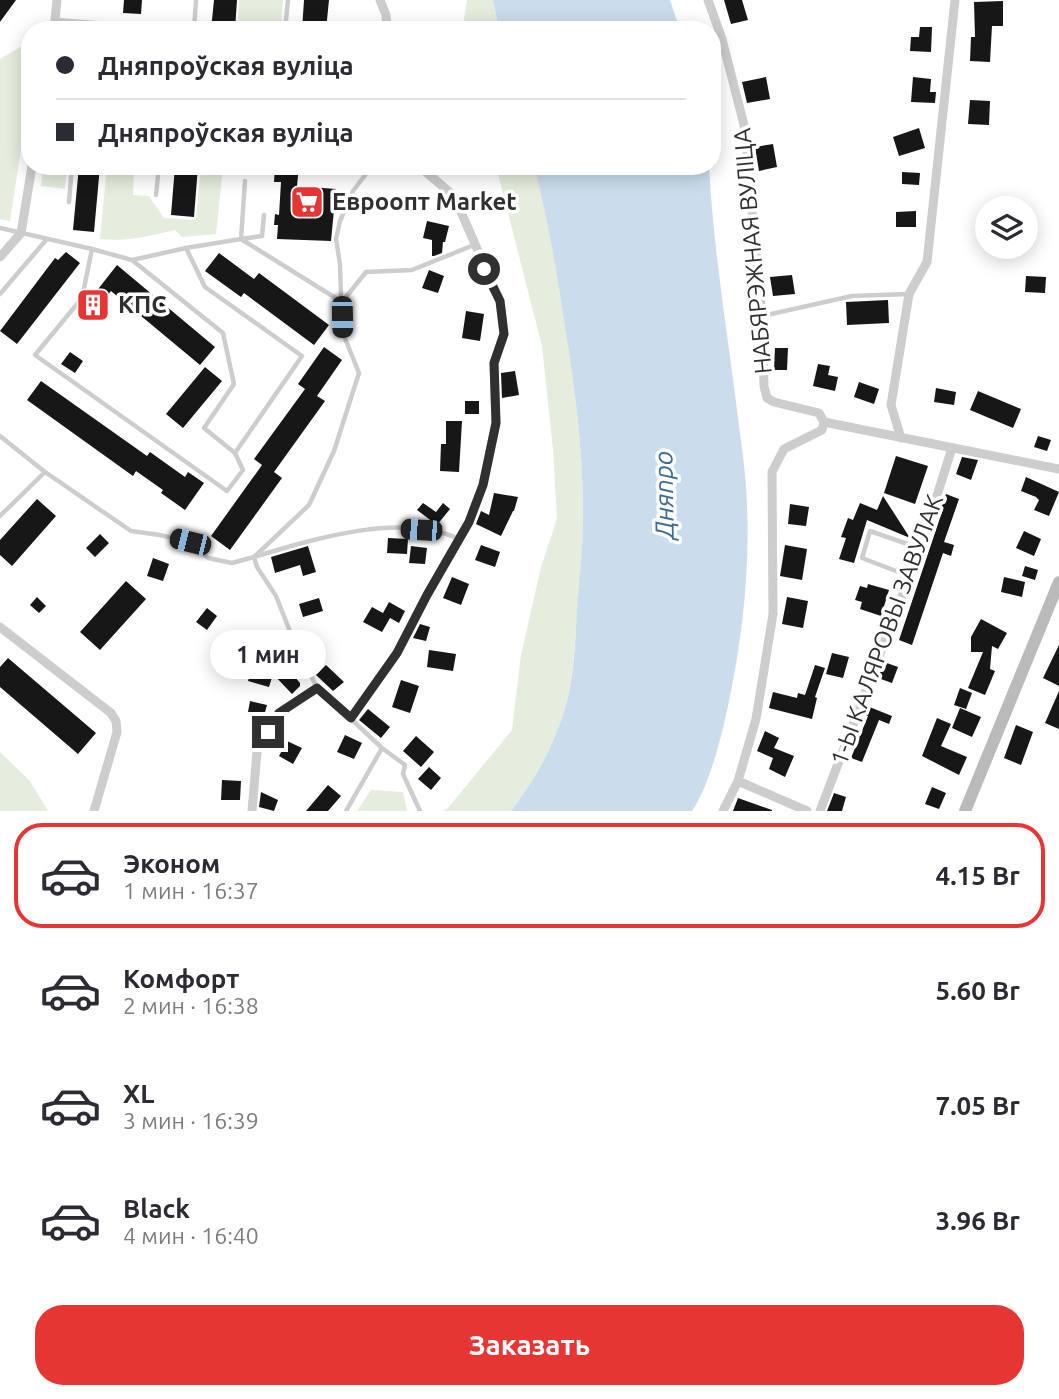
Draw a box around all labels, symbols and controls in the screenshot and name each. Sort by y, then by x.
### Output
text: Дняпроўская вуліца [98,51,354,80]
text: Дняпроўская вуліца [98,118,354,147]
street label: НАБЯРЭЖНАЯ ВУЛІЦА [728,126,777,375]
supermarket icon: Евроопт Market [288,183,326,221]
place label: Евроопт Market [332,188,517,215]
map controls [975,196,1038,259]
button: layers [975,196,1038,259]
route start [468,253,500,285]
building icon: КПС [74,286,112,324]
place label: КПС [118,291,167,318]
car [332,296,353,338]
water label: Дняпро [648,451,679,542]
street label: 1-Ы КАЛЯРОВЫ ЗАВУЛАК [825,491,948,769]
car [400,518,443,542]
car [168,527,213,557]
callout: 1 мин [210,630,326,680]
text: 1 мин [236,642,300,667]
route end [252,716,284,748]
icon: car [39,844,102,907]
text: Эконом [123,849,220,878]
text: 4.15 Br [936,861,1020,890]
text: 1 мин · 16:37 [123,878,259,903]
icon: car [39,959,102,1022]
text: Комфорт [123,964,239,993]
text: 5.60 Br [936,976,1020,1005]
text: 2 мин · 16:38 [123,993,259,1018]
icon: car [39,1074,102,1137]
text: XL [123,1079,154,1108]
text: 7.05 Br [936,1091,1020,1120]
text: 3 мин · 16:39 [123,1108,259,1133]
icon: car [39,1189,102,1252]
text: Black [123,1194,190,1223]
text: 3.96 Br [936,1206,1020,1235]
text: 4 мин · 16:40 [123,1223,259,1248]
button: Заказать [35,1305,1024,1385]

